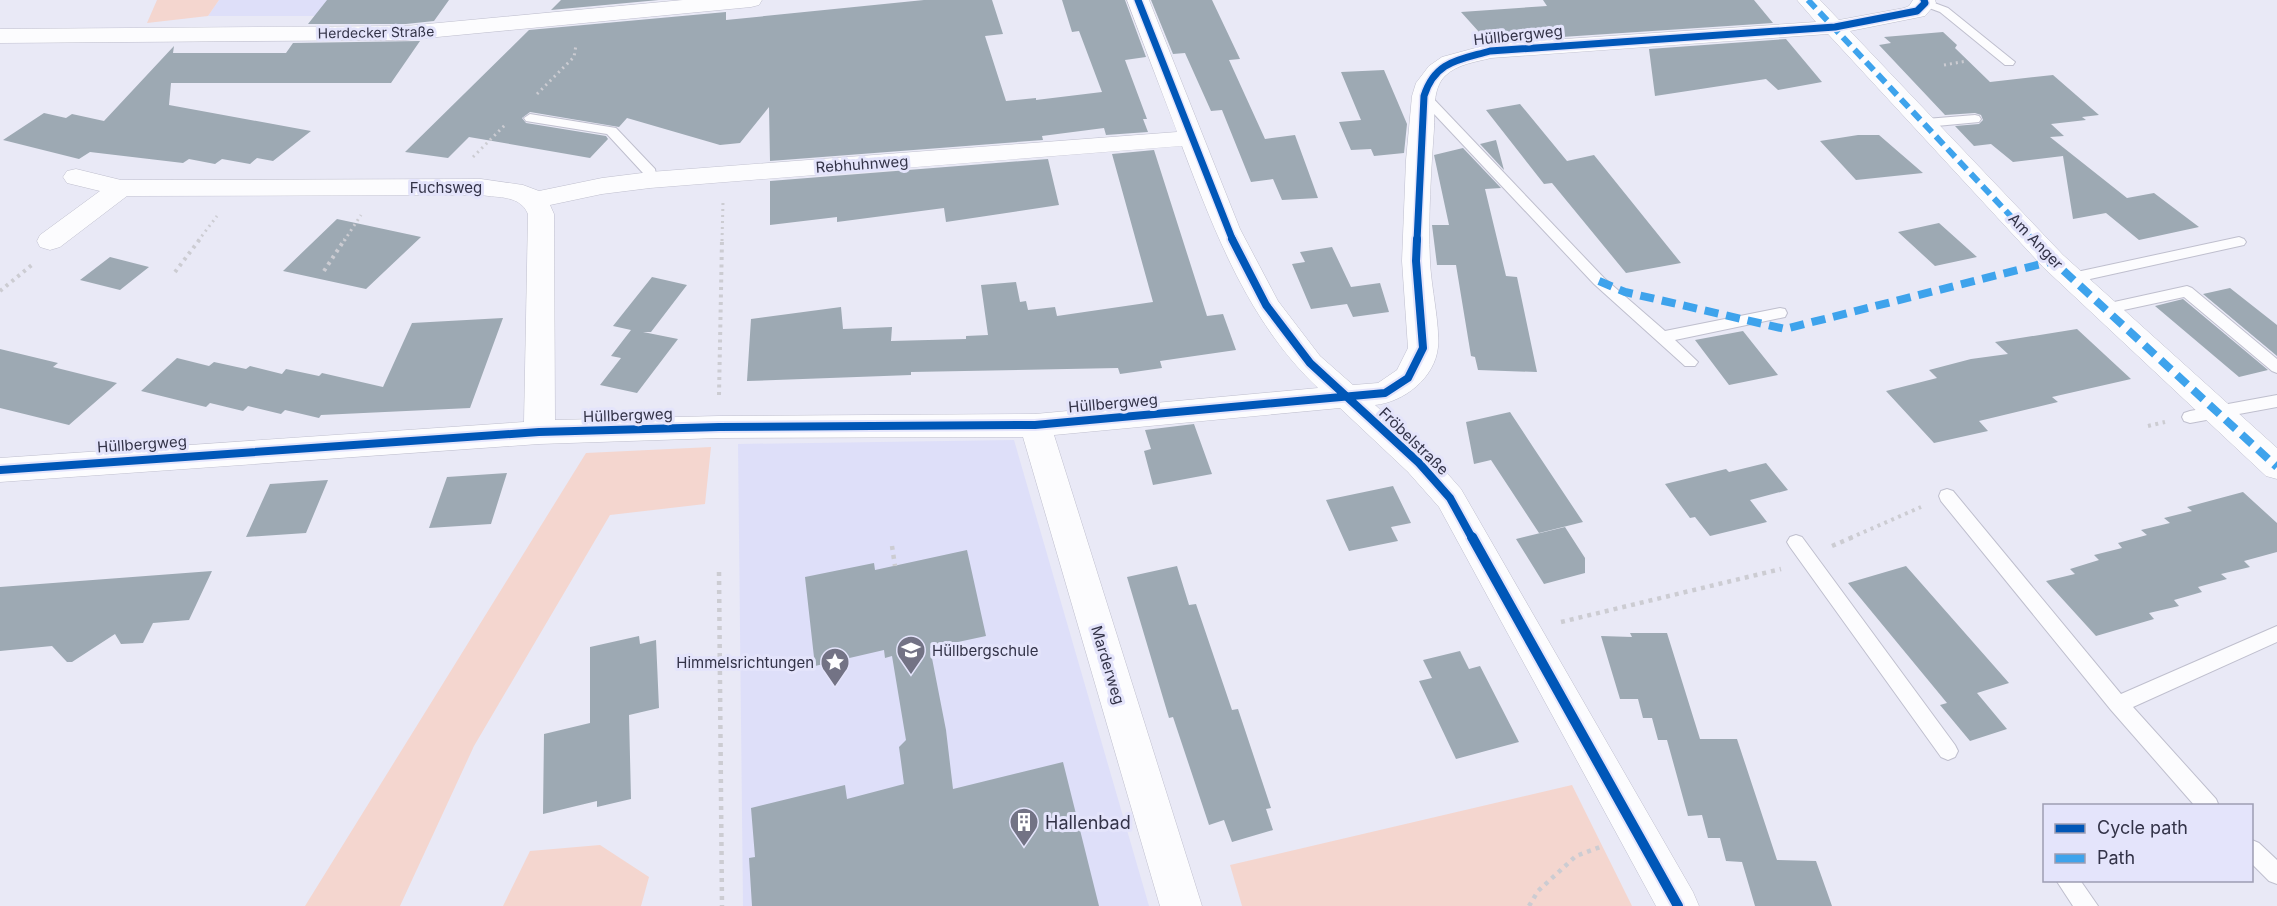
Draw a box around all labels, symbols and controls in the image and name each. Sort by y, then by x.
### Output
street label: Hüllbergweg [1472,21,1564,49]
street label: Herdecker Straße [318,22,434,42]
street label: Rebhuhnweg [815,151,909,177]
street label: Fuchsweg [410,178,482,197]
street label: Am Anger [2005,209,2068,273]
street label: Hüllbergweg [1067,390,1159,416]
street label: Fröbelstraße [1375,403,1453,479]
street label: Hüllbergweg [583,404,673,426]
street label: Hüllbergweg [97,431,187,457]
street label: Marderweg [1087,623,1129,707]
school or university icon: Hüllbergschule [895,634,927,676]
place label: Hüllbergschule [932,641,1038,660]
place icon: Himmelsrichtungen [819,646,851,688]
place label: Himmelsrichtungen [676,653,814,672]
legend [2043,804,2253,882]
building icon: Hallenbad [1008,806,1040,848]
place label: Hallenbad [1045,812,1131,833]
text: Cycle path [2097,817,2188,838]
text: Path [2097,847,2135,868]

